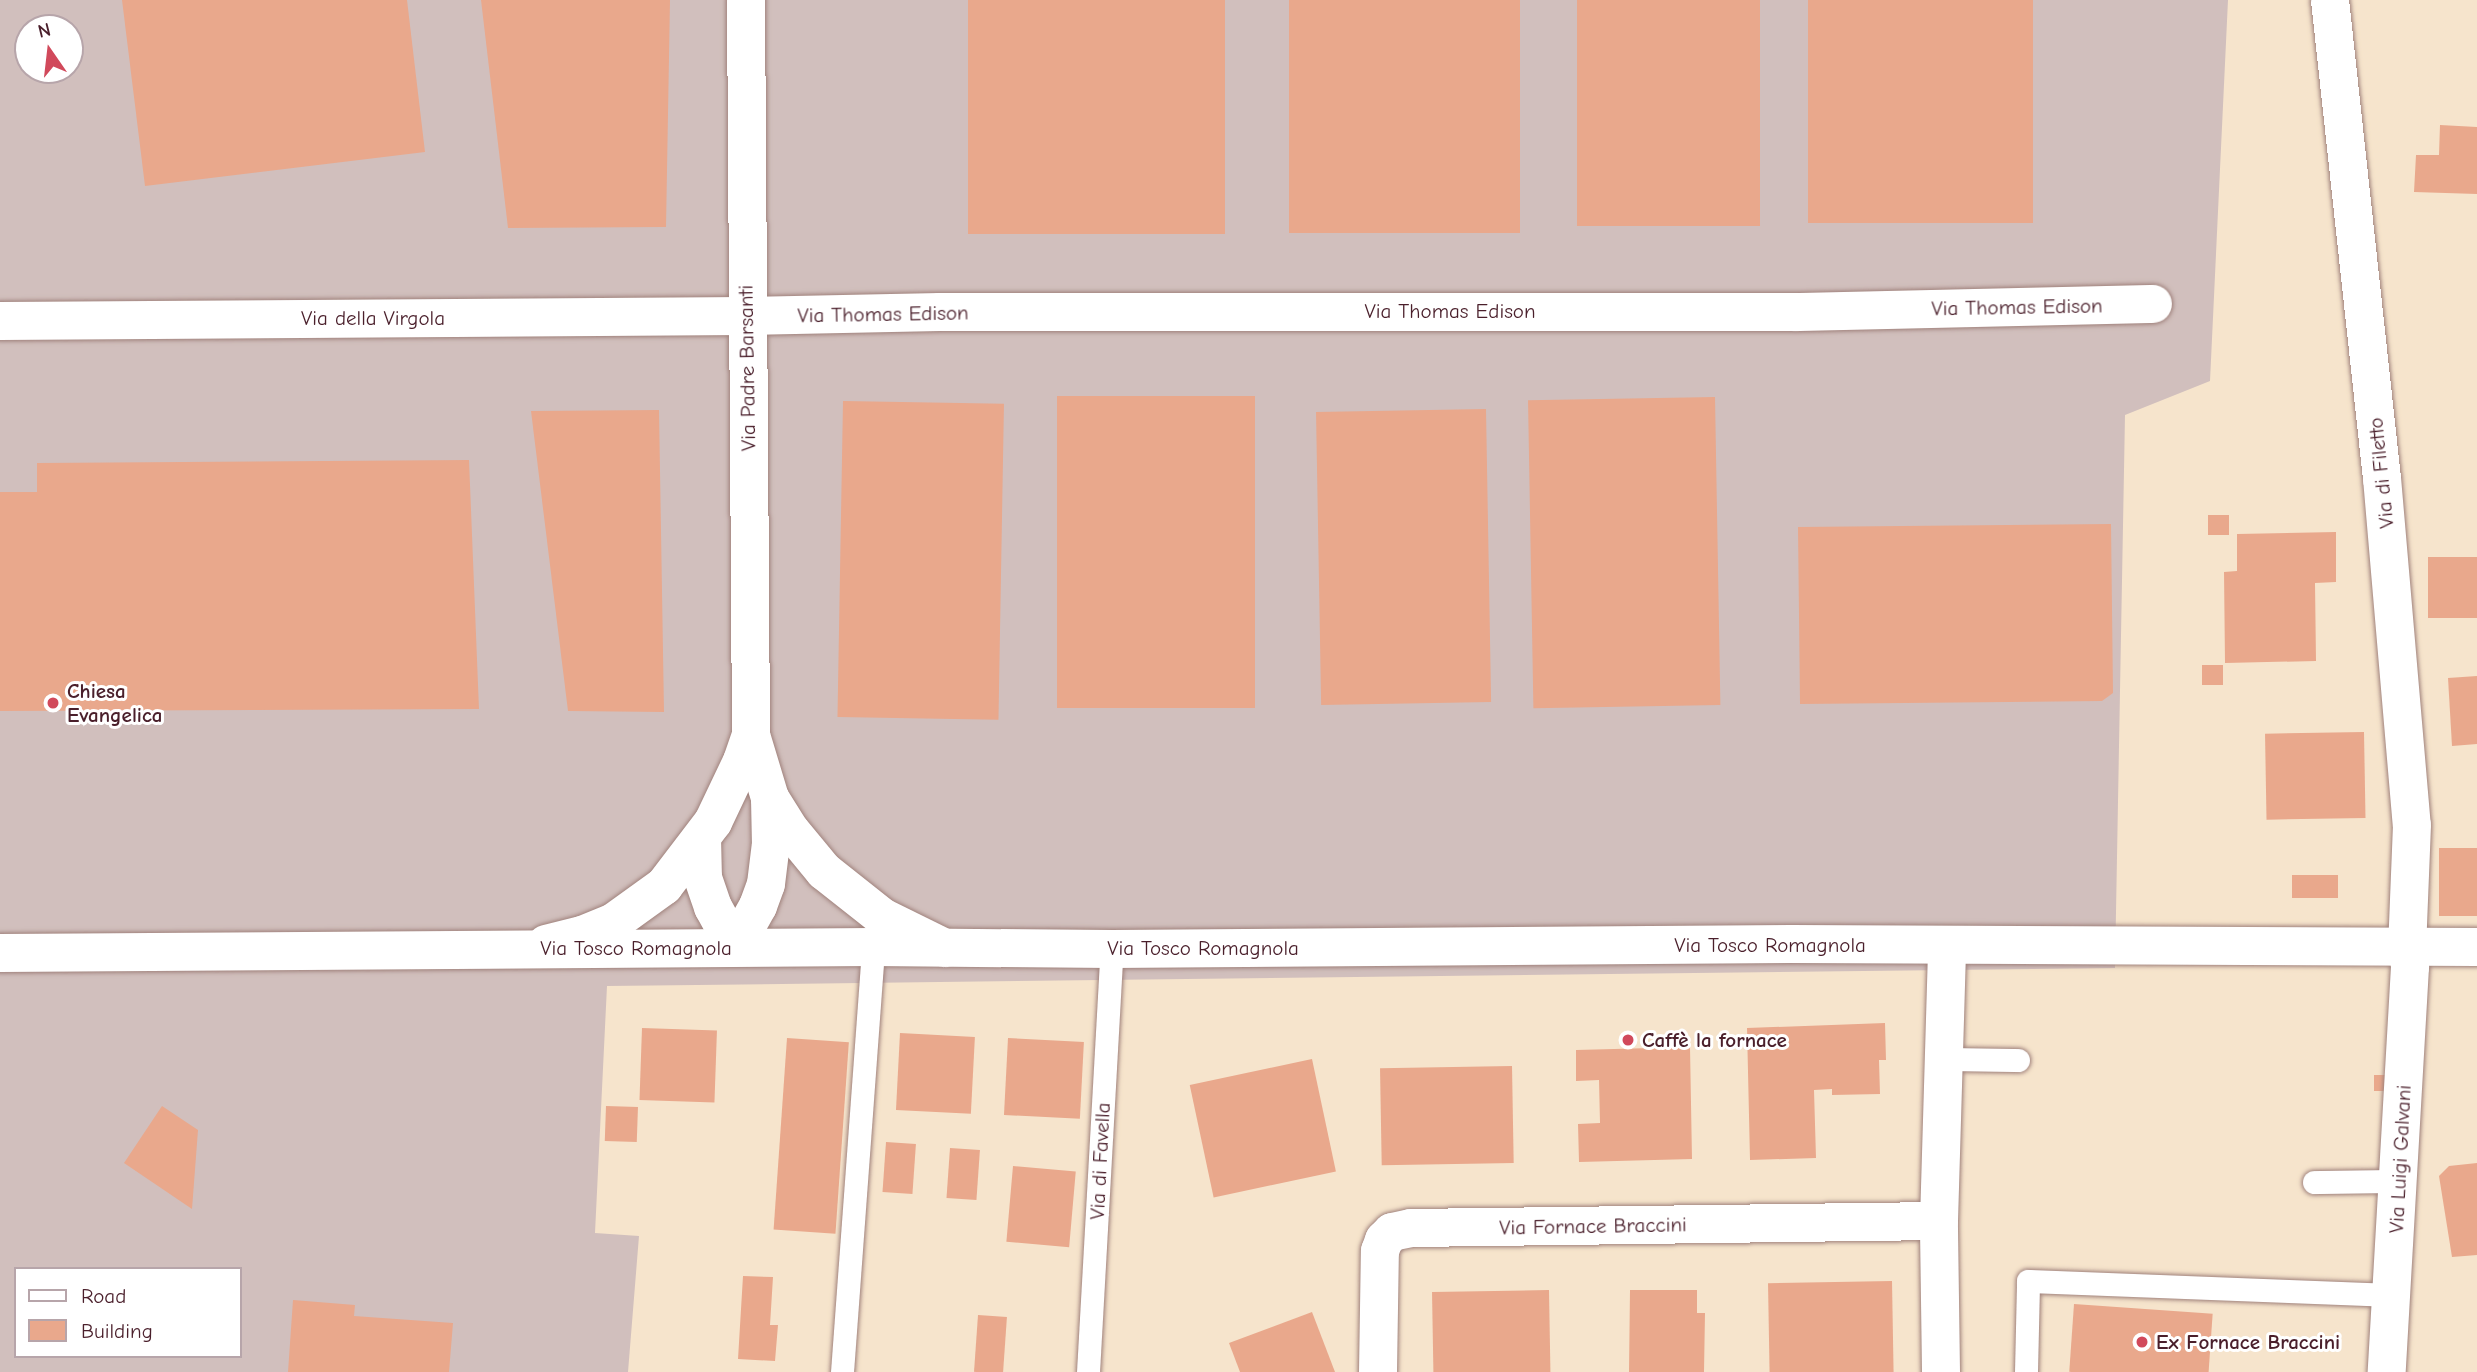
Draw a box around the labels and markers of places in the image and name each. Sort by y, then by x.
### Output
place label: Chiesa Evangelica [67,678,163,728]
marker: Chiesa Evangelica [45,695,61,711]
place label: Caffè la fornace [1642,1027,1787,1053]
marker: Caffè la fornace [1620,1032,1636,1048]
place label: Ex Fornace Braccini [2156,1329,2340,1355]
marker: Ex Fornace Braccini [2134,1334,2150,1350]

